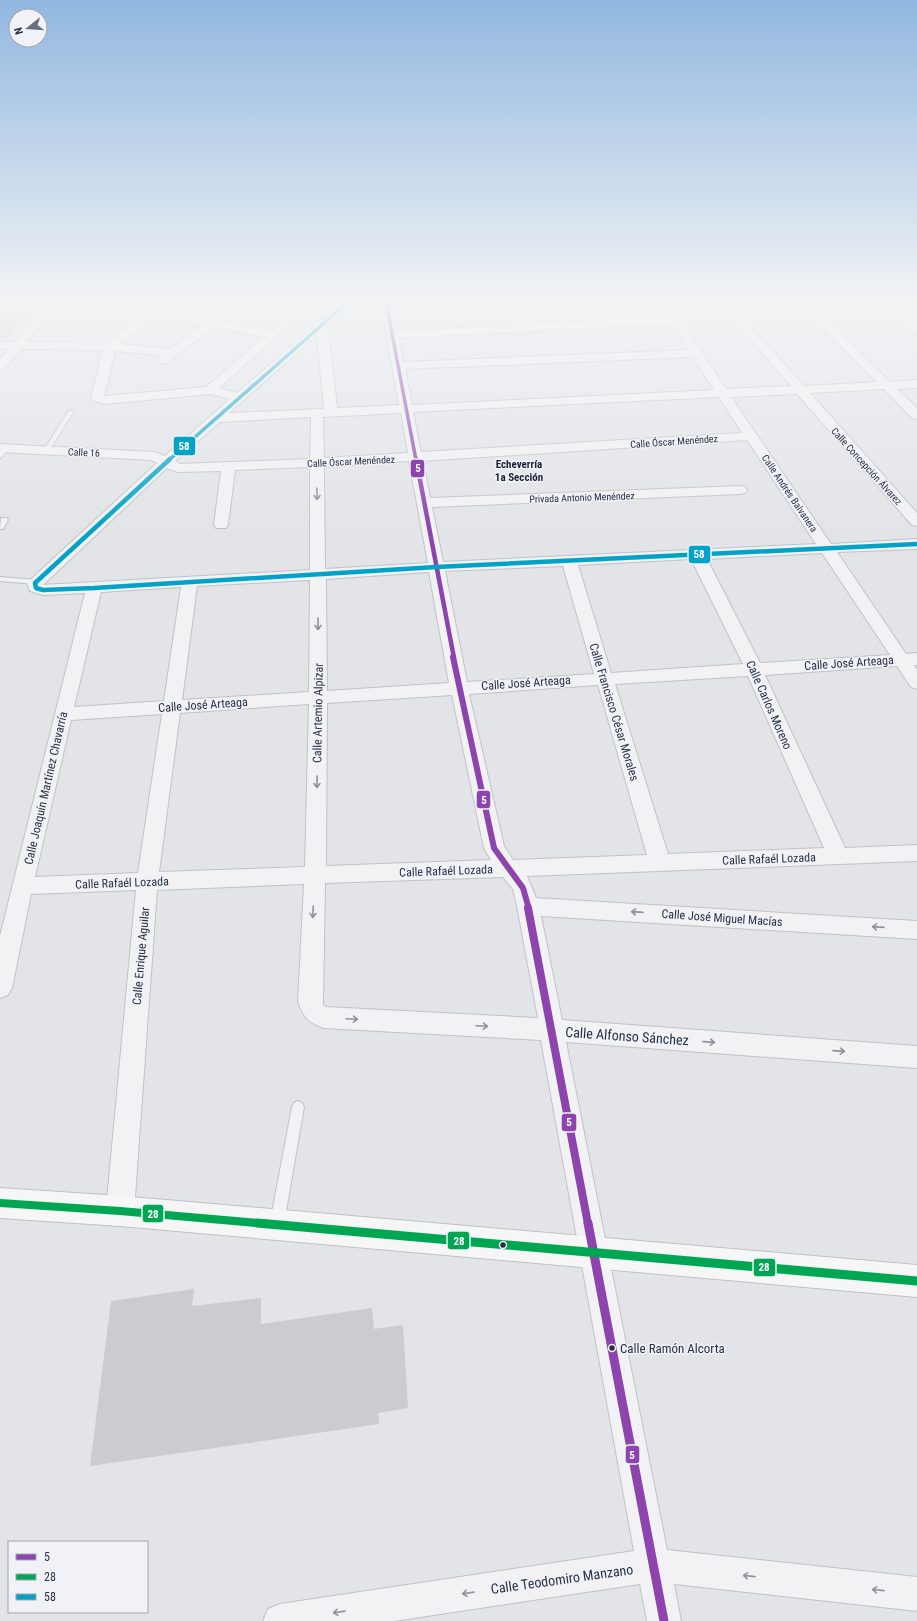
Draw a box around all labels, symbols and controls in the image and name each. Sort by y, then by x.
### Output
north arrow [8,8,48,48]
text: N [12,25,26,36]
street label: Calle Concepción Álvarez [829,425,905,507]
street label: Calle Óscar Menéndez [630,432,718,450]
line badge: 58 [173,436,196,456]
text: 58 [178,440,190,453]
street label: Calle 16 [68,446,100,459]
street label: Calle Óscar Menéndez [307,453,395,469]
street label: Calle Andrés Balvanera [760,453,820,534]
district label: Echeverría 1a Sección [495,458,543,484]
line badge: 5 [410,459,425,478]
text: 5 [415,462,421,475]
one-way arrow [313,487,321,500]
street label: Privada Antonio Menéndez [529,490,635,505]
line badge: 58 [688,545,711,564]
text: 58 [693,548,705,561]
one-way arrow [314,617,322,630]
street label: Calle Francisco César Morales [586,641,642,783]
street label: Calle José Arteaga [804,653,894,673]
street label: Calle Carlos Moreno [743,658,795,752]
street label: Calle Artemio Alpizar [310,663,326,763]
street label: Calle José Arteaga [481,673,571,693]
street label: Calle José Arteaga [158,695,248,715]
street label: Calle Joaquín Martínez Chavarría [22,710,71,866]
one-way arrow [313,775,321,788]
line badge: 5 [476,790,491,809]
text: 5 [481,794,487,807]
street label: Calle Rafaél Lozada [722,850,816,868]
street label: Calle Rafaél Lozada [399,862,493,880]
street label: Calle Rafaél Lozada [75,874,169,892]
one-way arrow [310,905,317,918]
street label: Calle Enrique Aguilar [130,906,152,1006]
street label: Calle José Miguel Macías [661,907,783,929]
one-way arrow [631,909,644,916]
one-way arrow [872,924,885,931]
one-way arrow [345,1015,358,1023]
one-way arrow [475,1022,488,1030]
street label: Calle Alfonso Sánchez [565,1024,689,1048]
one-way arrow [702,1038,715,1045]
one-way arrow [832,1048,845,1055]
line badge: 5 [561,1113,577,1132]
text: 5 [566,1116,572,1129]
line badge: 28 [142,1204,164,1223]
text: 28 [147,1208,159,1221]
line badge: 28 [447,1231,470,1250]
text: 28 [453,1235,465,1248]
unlabelled marker [498,1240,508,1250]
line badge: 28 [753,1258,776,1277]
text: 28 [758,1261,770,1274]
place label: Calle Ramón Alcorta [620,1341,725,1356]
marker: Calle Ramón Alcorta [607,1343,617,1353]
line badge: 5 [625,1445,640,1464]
text: 5 [629,1449,635,1462]
legend [8,1541,148,1613]
text: 5 [44,1550,50,1564]
street label: Calle Teodomiro Manzano [490,1561,634,1597]
text: 28 [44,1570,56,1584]
one-way arrow [743,1572,756,1580]
one-way arrow [872,1586,885,1594]
one-way arrow [462,1589,475,1597]
text: 58 [44,1590,56,1604]
one-way arrow [333,1608,346,1616]

